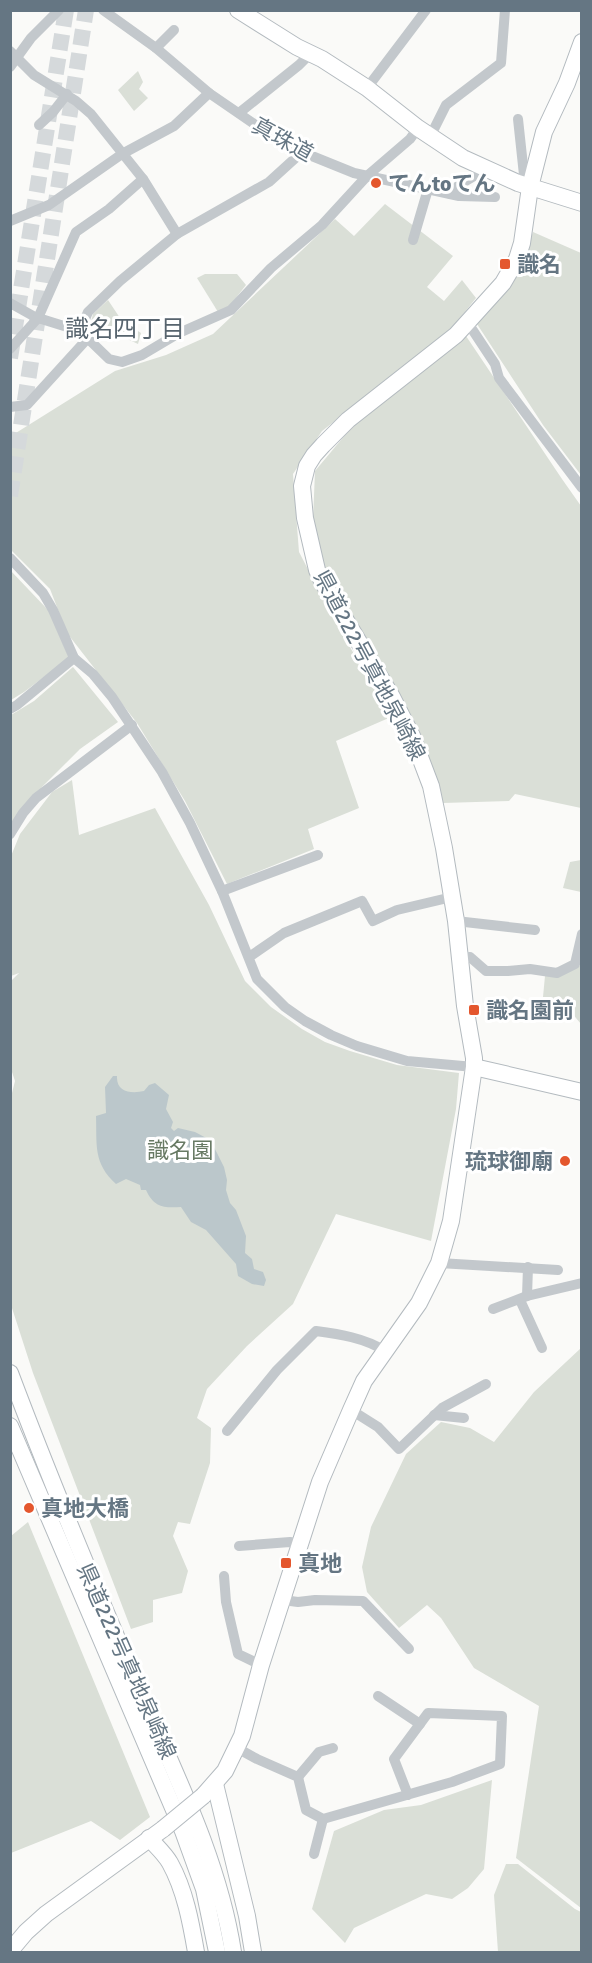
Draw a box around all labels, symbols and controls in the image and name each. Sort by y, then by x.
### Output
street label: 真珠道 [247,112,318,167]
place label: てんtoてん [388,170,496,197]
marker: てんtoてん [369,176,383,190]
place label: 識名 [517,251,561,278]
marker: 識名 [498,257,512,271]
district label: 識名四丁目 [65,314,185,344]
street label: 県道222号真地泉崎線 [308,565,431,765]
place label: 識名園前 [486,997,574,1024]
marker: 識名園前 [467,1003,481,1017]
park label: 識名園 [147,1137,213,1164]
place label: 琉球御廟 [465,1148,553,1175]
marker: 琉球御廟 [558,1154,572,1168]
place label: 真地大橋 [41,1495,129,1522]
marker: 真地大橋 [22,1501,36,1515]
place label: 真地 [298,1550,342,1577]
marker: 真地 [279,1556,293,1570]
street label: 県道222号真地泉崎線 [71,1559,182,1763]

